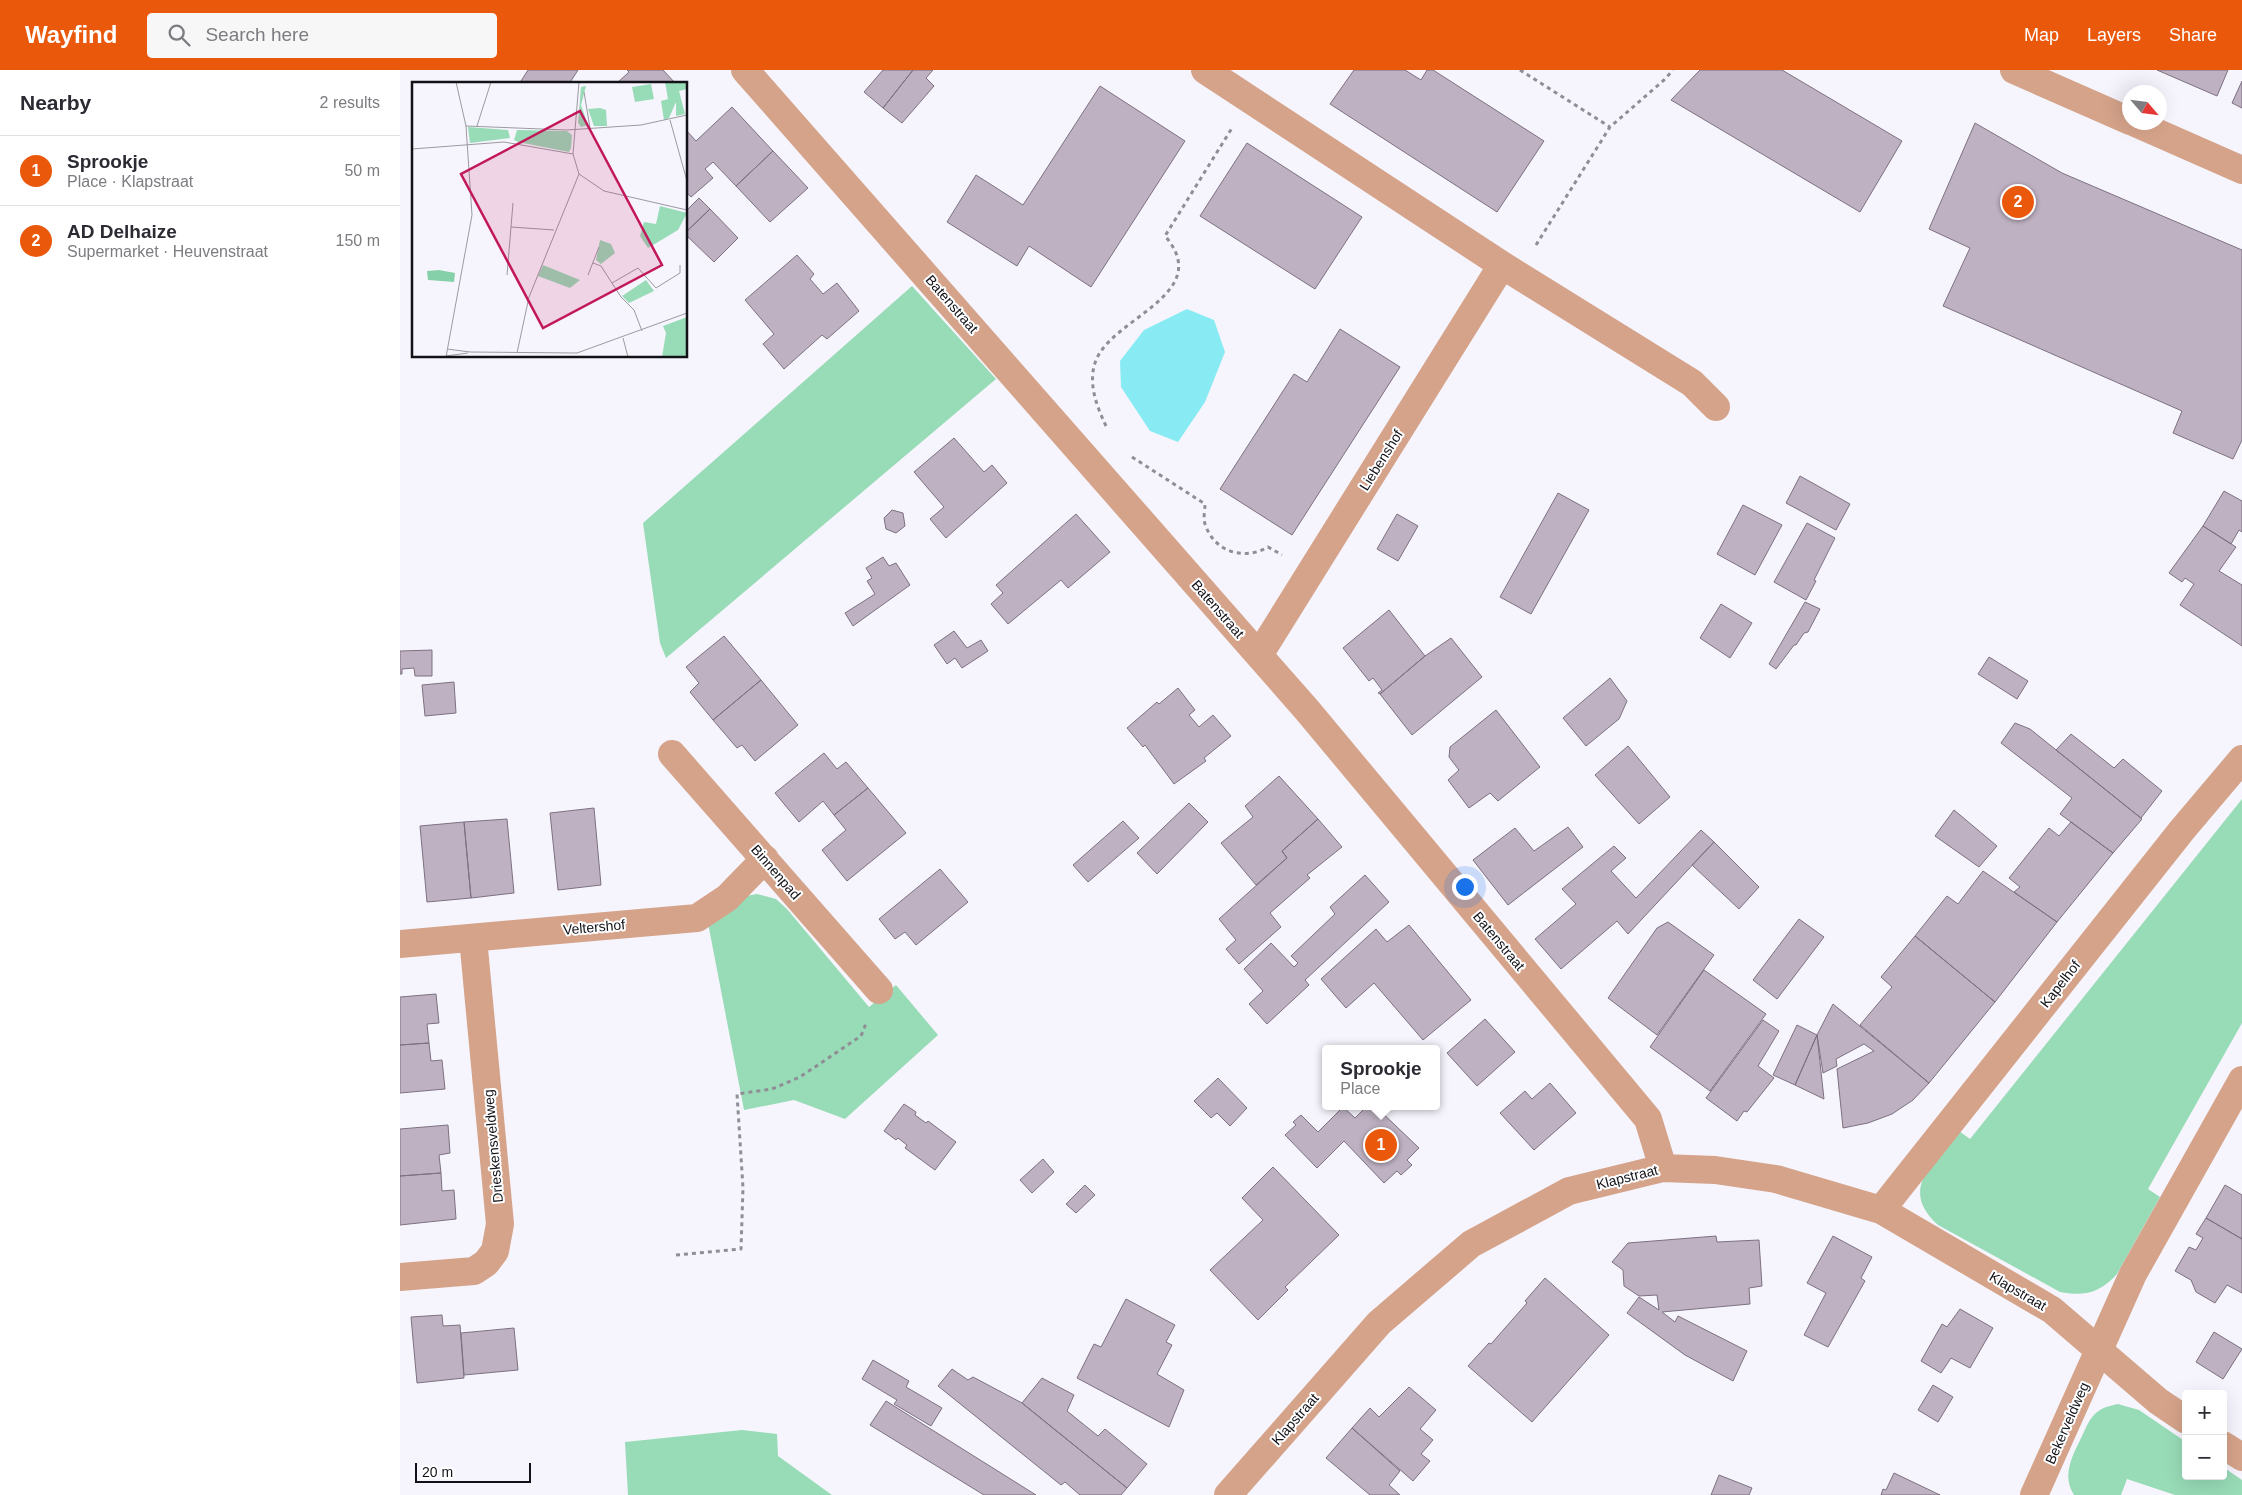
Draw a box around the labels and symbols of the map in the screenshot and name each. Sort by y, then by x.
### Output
inset map [412,82,688,358]
north arrow [2122,85,2167,130]
pin: 2 [2002,183,2034,221]
street label: Batenstraat [922,272,982,336]
street label: Liebenshof [1356,427,1406,493]
street label: Batenstraat [1188,577,1248,641]
street label: Binnenpad [748,841,804,903]
your location [1452,874,1478,900]
street label: Batenstraat [1470,908,1528,974]
street label: Veltershof [562,916,626,938]
street label: Kapelhof [2037,957,2083,1011]
street label: Drieskensveldweg [480,1089,506,1203]
pin: 1 [1365,1126,1397,1164]
street label: Klapstraat [1594,1162,1660,1192]
street label: Klapstraat [1987,1268,2049,1314]
street label: Bekerveldweg [2042,1380,2092,1466]
street label: Klapstraat [1268,1390,1322,1448]
scale bar [415,1460,531,1483]

